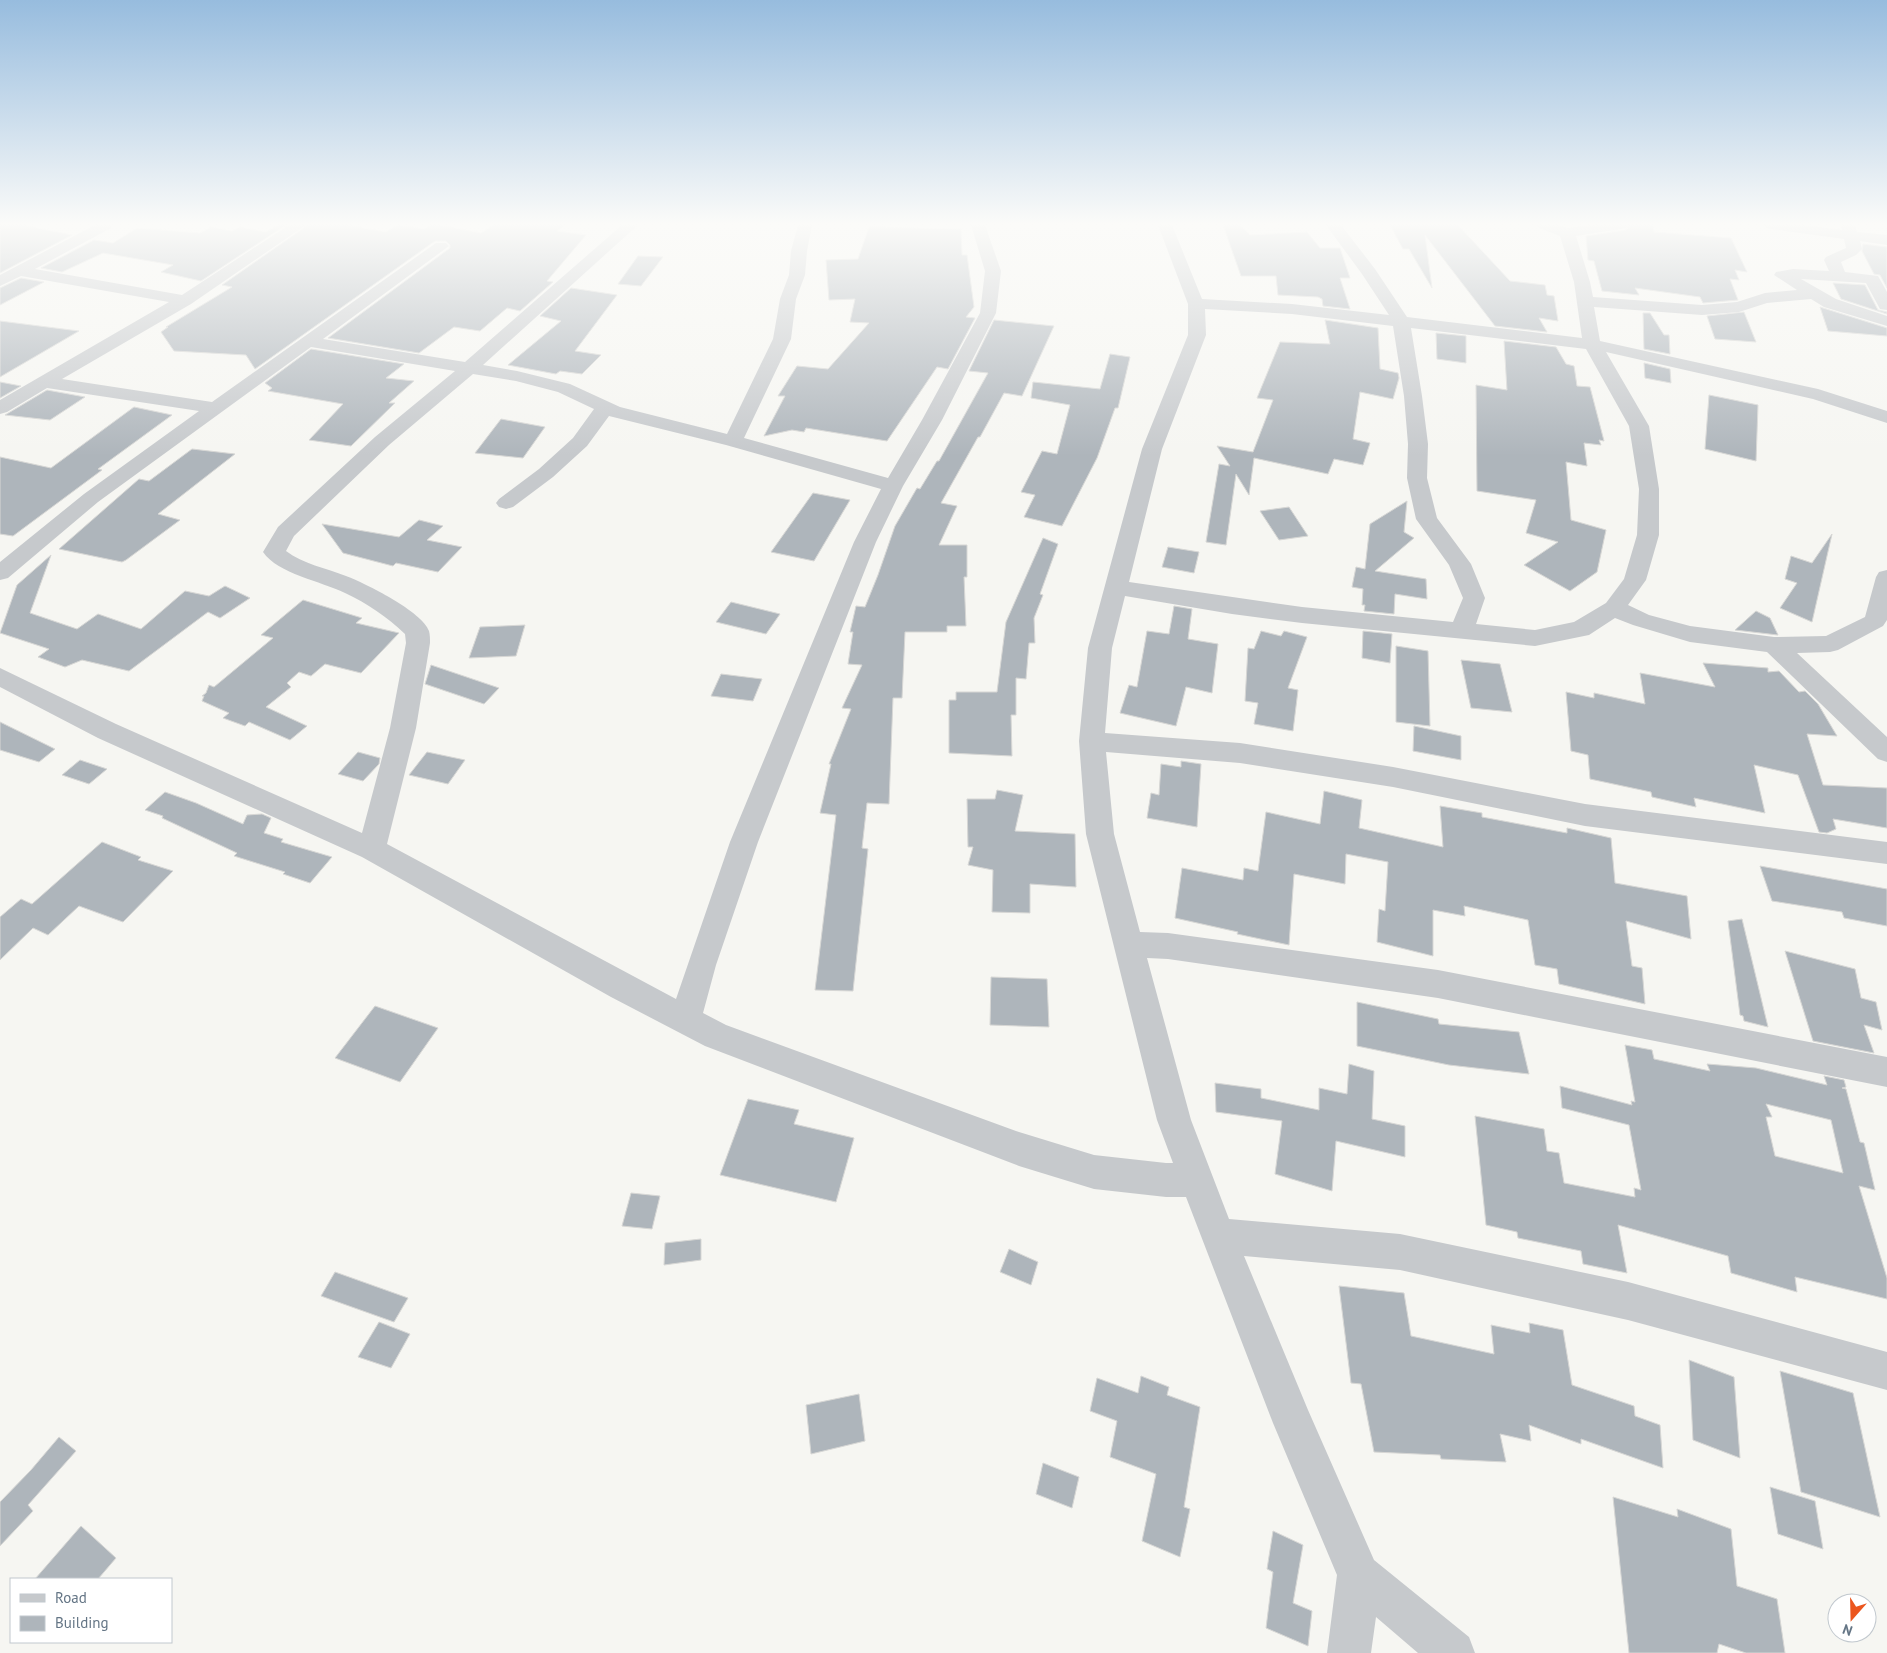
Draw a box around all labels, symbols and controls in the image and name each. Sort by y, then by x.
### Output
legend [10,1578,172,1643]
text: Road [55,1588,87,1607]
north arrow [1827,1593,1877,1643]
text: Building [55,1613,109,1632]
text: N [1840,1620,1855,1640]

